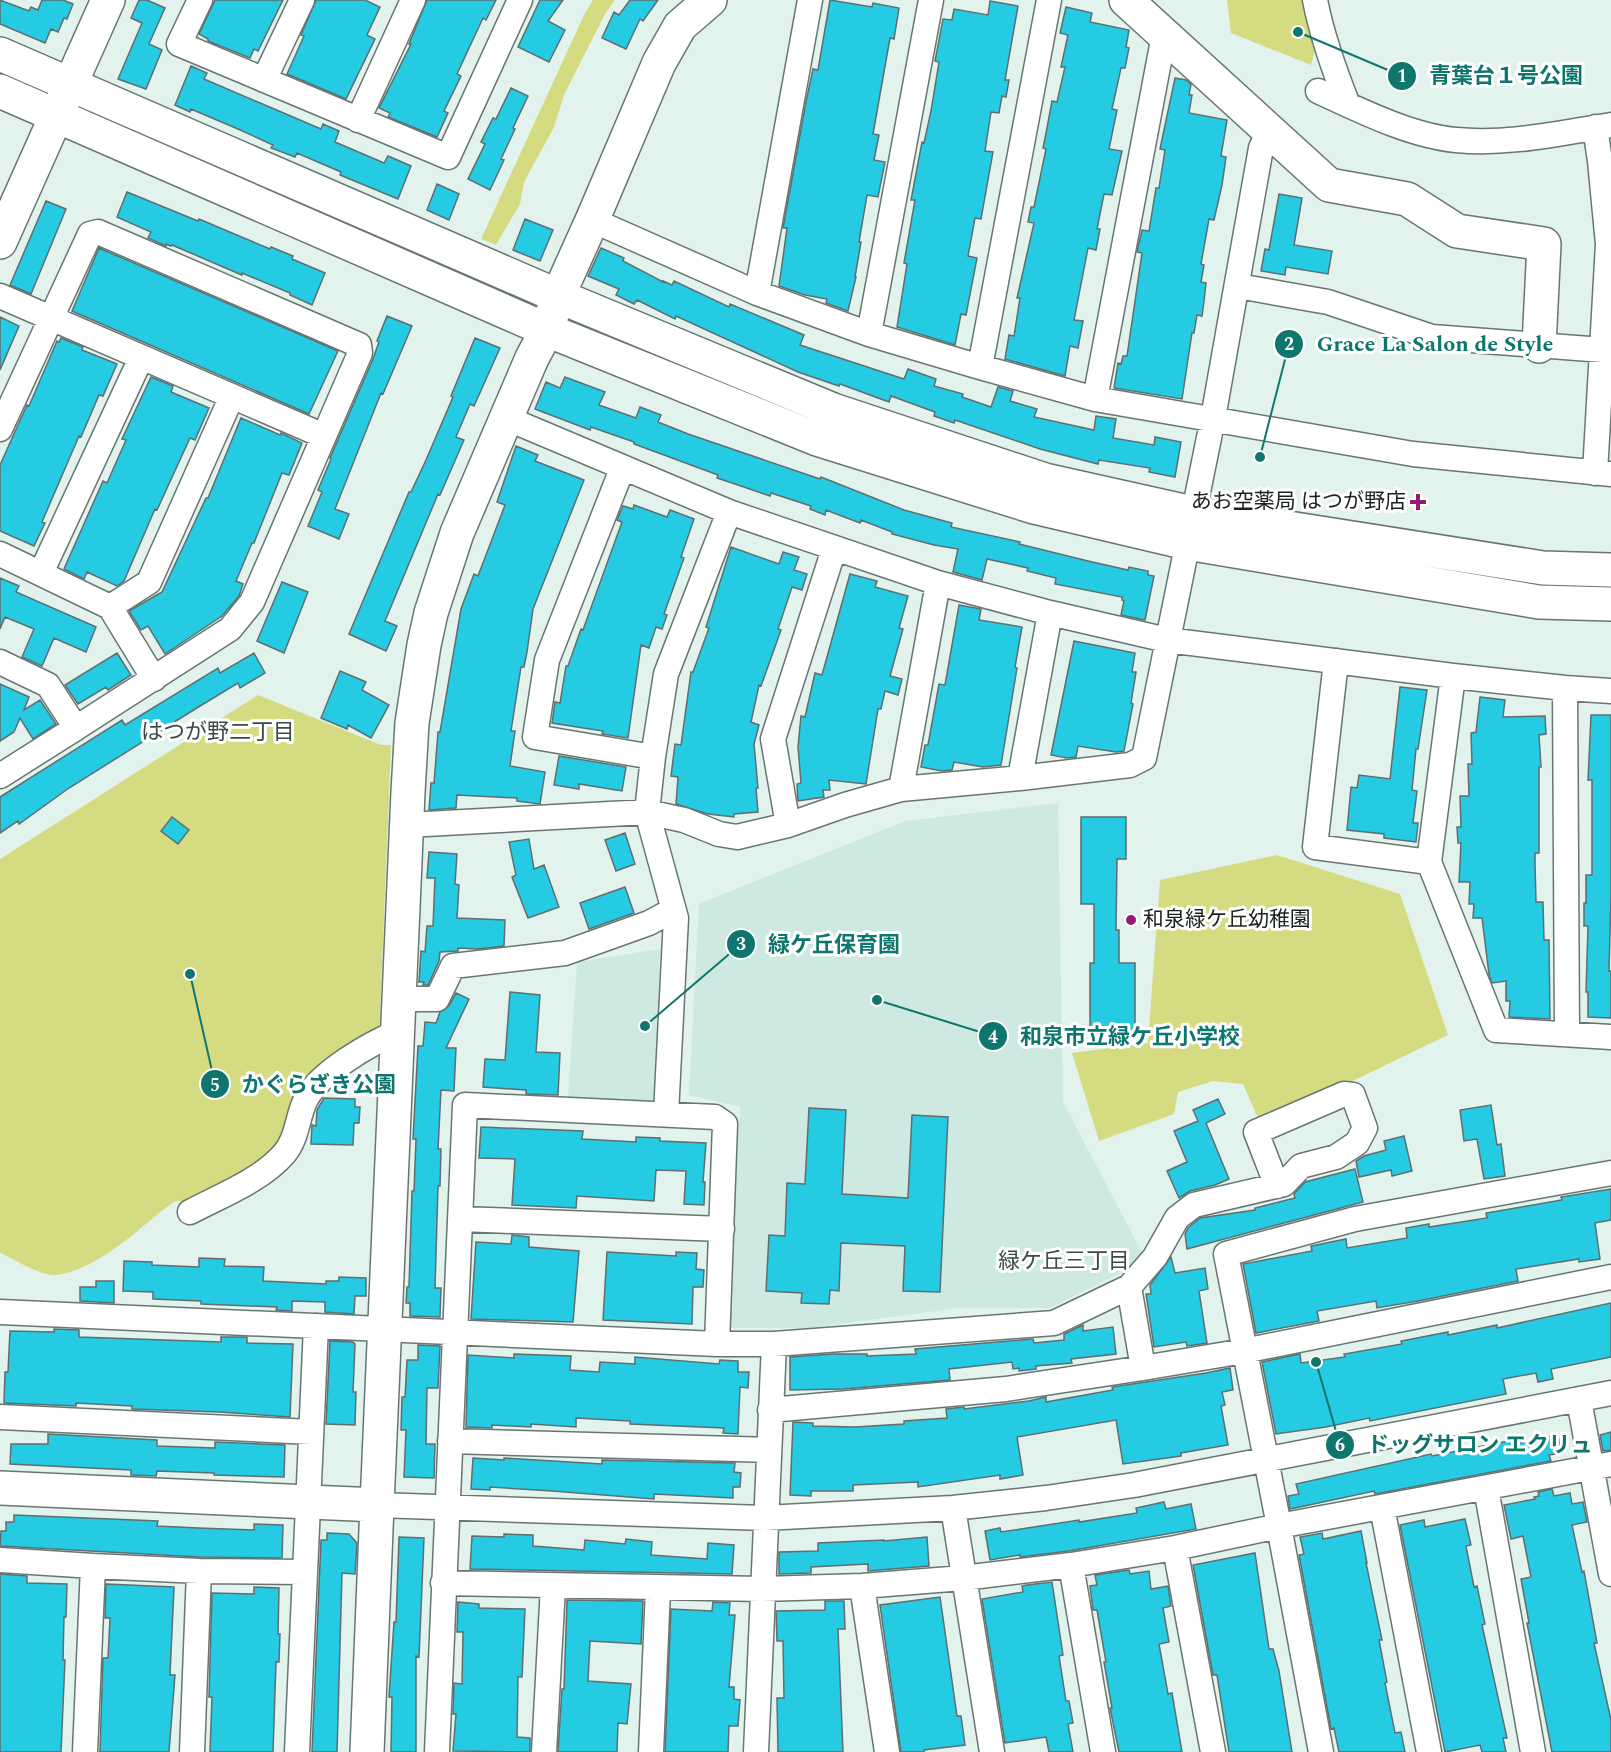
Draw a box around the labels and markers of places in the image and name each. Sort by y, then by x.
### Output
callout: 青葉台１号公園 [1387,56,1595,96]
callout: Grace La Salon de Style [1274,324,1565,364]
place label: あお空薬局 はつが野店 [1191,486,1406,518]
marker: あお空薬局 はつが野店 [1411,495,1425,509]
place label: 和泉緑ケ丘幼稚園 [1143,904,1311,936]
marker: 和泉緑ケ丘幼稚園 [1124,913,1138,927]
callout: 緑ケ丘保育園 [726,924,912,964]
callout: 和泉市立緑ケ丘小学校 [978,1016,1252,1056]
callout: かぐらざき公園 [200,1064,408,1104]
callout: ドッグサロン エクリュ [1325,1425,1605,1465]

